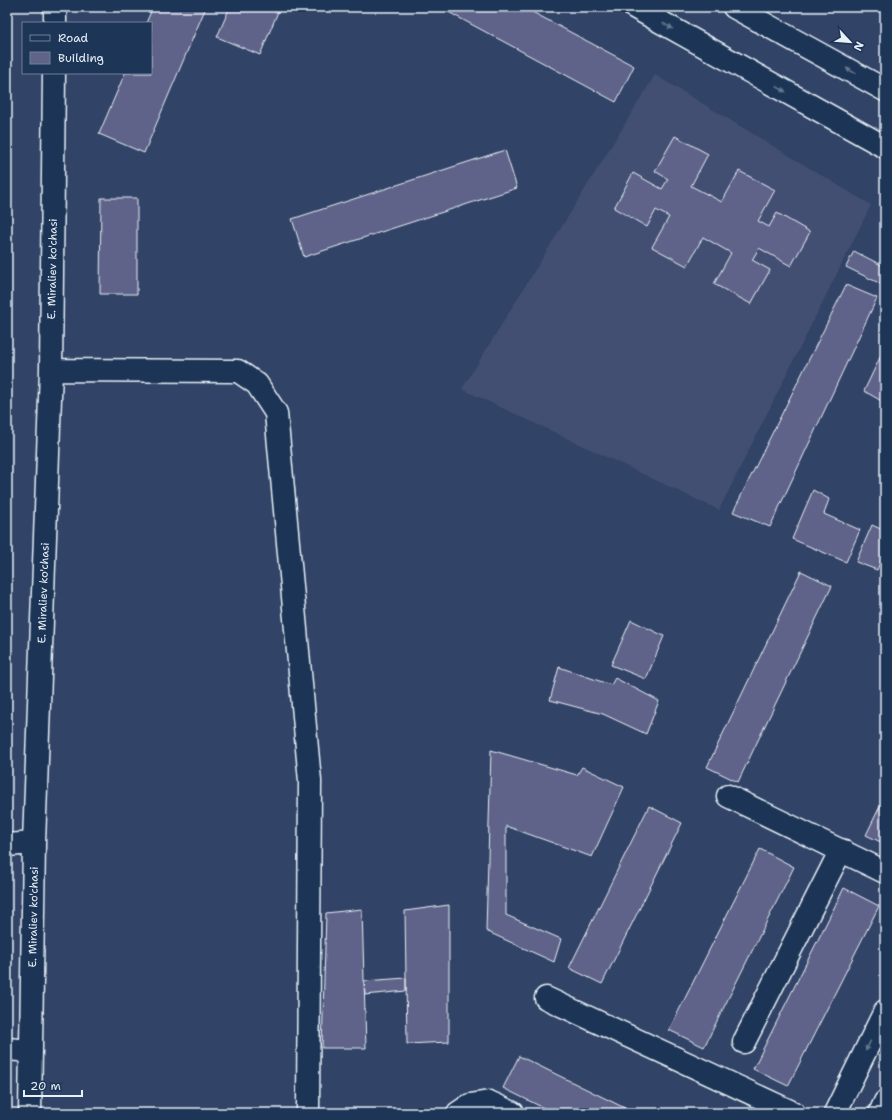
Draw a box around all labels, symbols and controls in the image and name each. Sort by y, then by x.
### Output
legend [22,22,152,74]
north arrow [830,22,870,62]
one-way arrow [662,23,673,29]
text: Road [58,30,89,46]
text: N [850,39,867,54]
text: Building [58,50,104,66]
one-way arrow [845,68,857,75]
one-way arrow [775,86,787,93]
street label: E. Miraliev ko'chasi [44,218,61,320]
street label: E. Miraliev ko'chasi [34,542,53,644]
street label: E. Miraliev ko'chasi [25,866,42,968]
one-way arrow [865,1040,871,1051]
scale bar [24,1072,82,1098]
text: 20 m [30,1078,61,1094]

